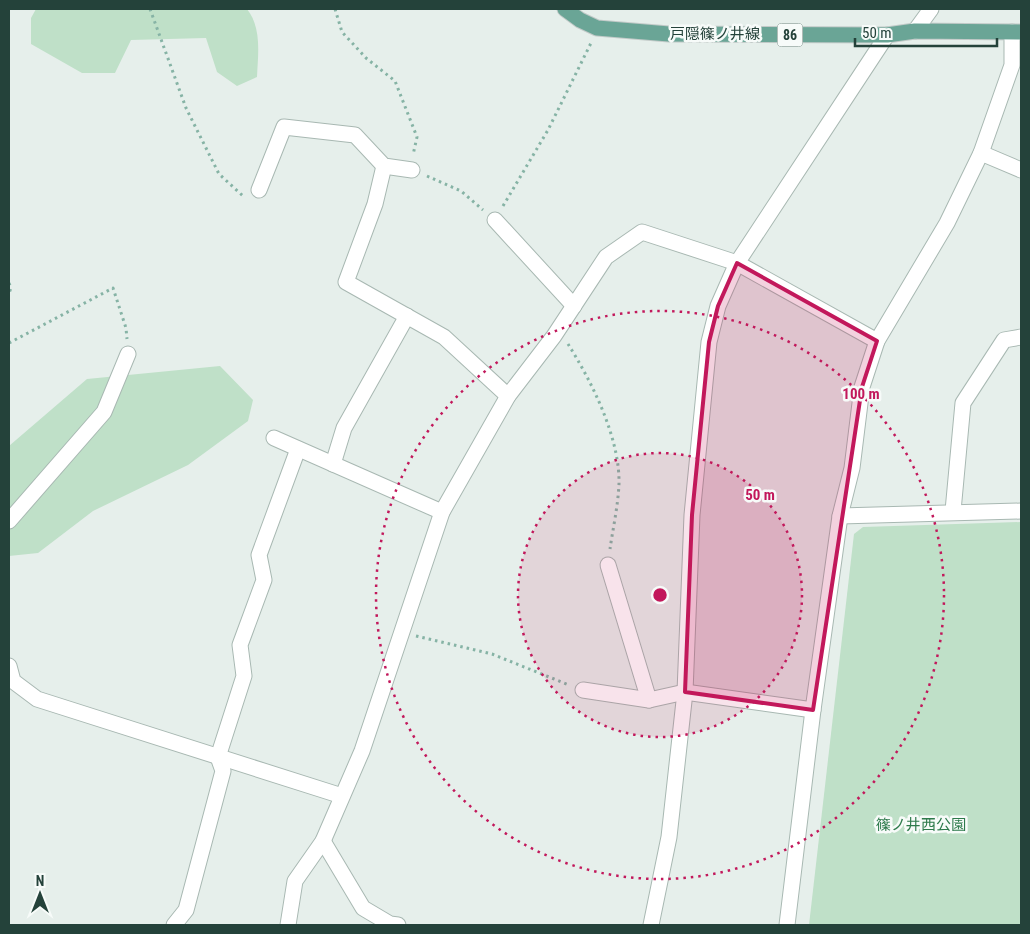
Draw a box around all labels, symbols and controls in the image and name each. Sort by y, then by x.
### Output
scale bar [855,15,998,47]
road number: 86 [778,24,802,46]
text: 50 m [862,24,892,42]
street label: 戸隠篠ノ井線 [670,25,760,43]
text: 100 m [842,385,880,403]
text: 50 m [745,486,775,504]
centre of rings [651,586,669,604]
park label: 篠ノ井西公園 [876,816,966,834]
north arrow [15,869,65,919]
text: N [36,873,44,889]

